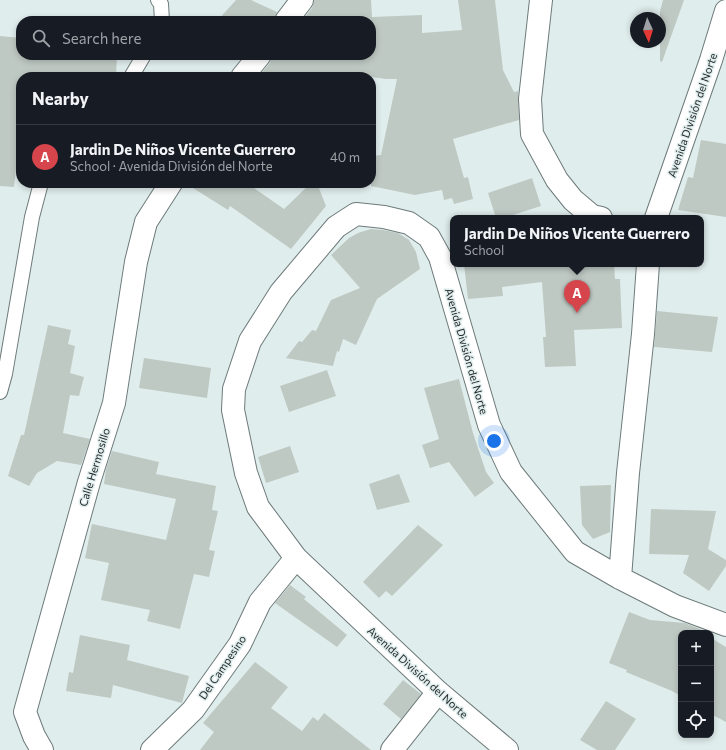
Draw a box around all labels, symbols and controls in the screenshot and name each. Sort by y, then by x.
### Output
north arrow [630,12,666,48]
search box [16,16,376,60]
icon: search [30,27,52,49]
text: Search here [62,29,141,47]
street label: Avenida División del Norte [665,51,719,179]
text: Nearby [32,88,89,109]
text: Jardin De Niños Vicente Guerrero [70,140,296,158]
text: A [40,149,50,165]
text: 40 m [330,149,360,165]
text: School · Avenida División del Norte [70,158,273,174]
popup [450,215,704,267]
text: Jardin De Niños Vicente Guerrero [464,224,690,242]
text: School [464,242,504,258]
pin: A [564,280,590,313]
street label: Avenida División del Norte [443,286,491,416]
street label: Calle Hermosillo [76,426,112,508]
your location [484,431,504,451]
street label: Avenida División del Norte [365,623,471,721]
map controls [678,630,714,738]
button: + [678,630,714,666]
street label: Del Campesino [196,632,249,702]
button: − [678,666,714,702]
button: locate [678,702,714,738]

